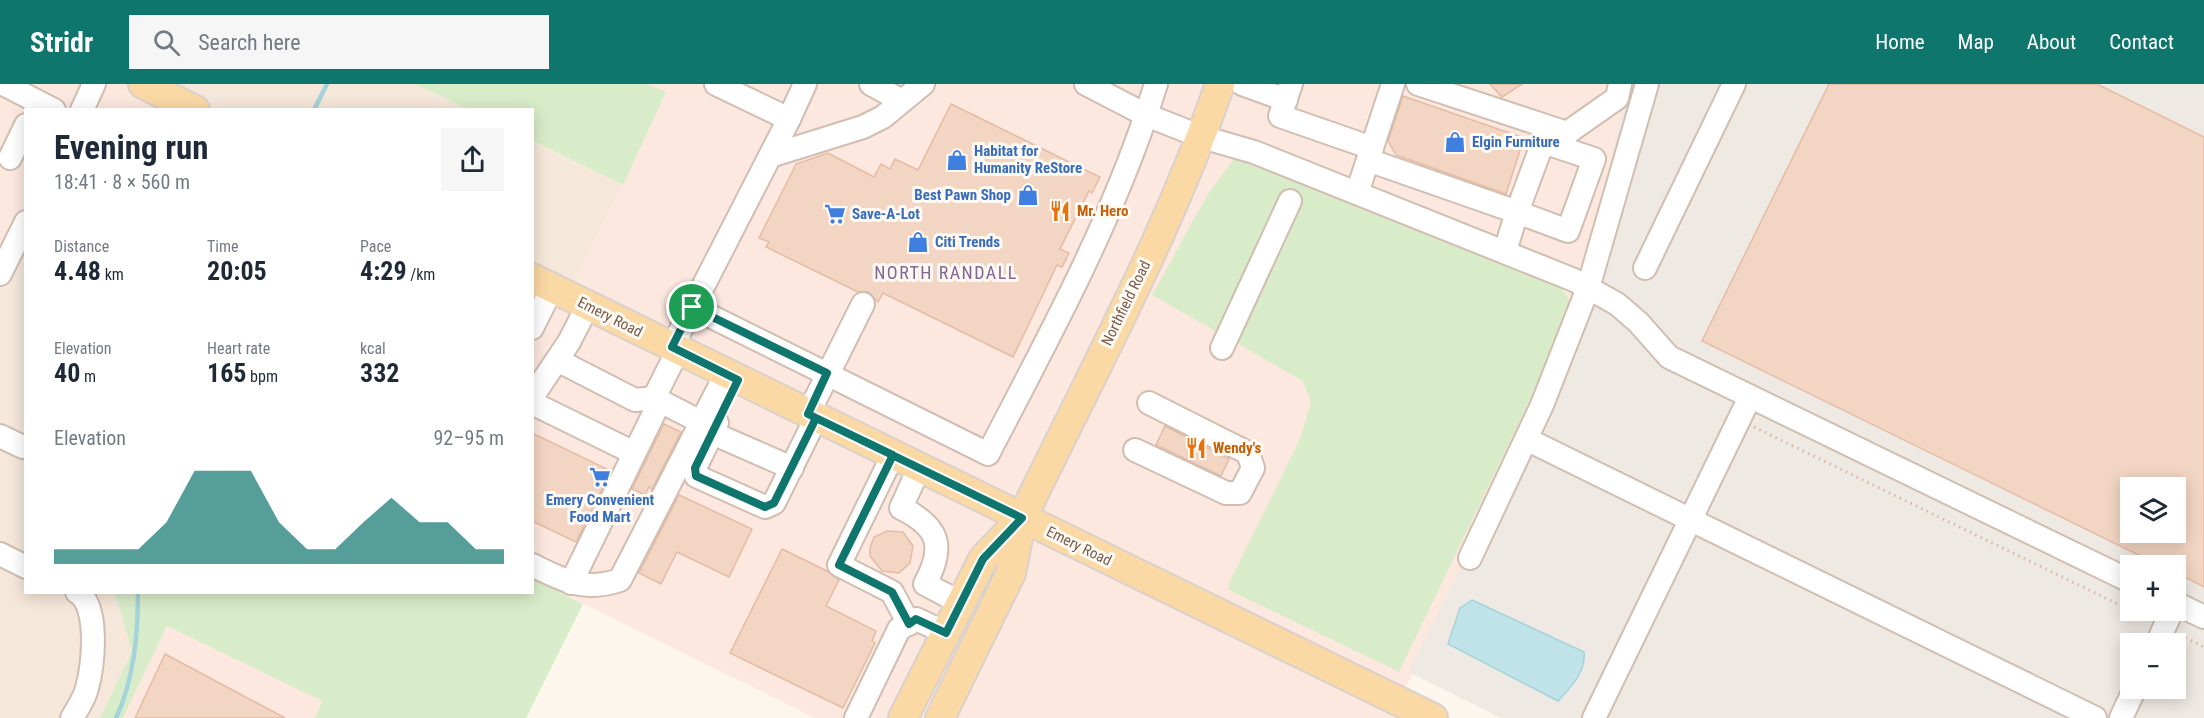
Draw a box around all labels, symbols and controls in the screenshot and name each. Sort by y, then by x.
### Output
search box [129,15,549,69]
text: Stridr [30,26,93,59]
icon: search [150,26,183,59]
text: Search here [198,30,301,55]
text: Home [1875,30,1925,54]
text: Map [1958,30,1994,54]
text: About [2027,30,2076,54]
text: Contact [2109,30,2174,54]
text: Evening run [54,128,209,167]
button: share [441,128,504,191]
shop icon: Elgin Furniture [1443,130,1467,154]
place label: Elgin Furniture [1472,133,1560,151]
place label: Habitat for Humanity ReStore [974,142,1082,177]
shop icon: Habitat for Humanity ReStore [945,148,969,172]
text: 18:41 · 8 × 560 m [54,170,190,194]
shop icon: Best Pawn Shop [1016,183,1040,207]
place label: Best Pawn Shop [914,186,1011,204]
restaurant icon: Mr. Hero [1048,199,1072,223]
supermarket icon: Save-A-Lot [823,202,847,226]
place label: Mr. Hero [1077,202,1128,220]
place label: Save-A-Lot [852,205,920,223]
shop icon: Citi Trends [906,230,930,254]
place label: Citi Trends [935,233,1000,251]
text: Distance [54,237,109,256]
text: Time [207,237,239,256]
text: Pace [360,237,391,256]
text: 4.48 [54,256,101,286]
text: 20:05 [207,256,267,286]
text: 4:29 [360,256,407,286]
street label: Northfield Road [1098,258,1154,348]
district label: NORTH RANDALL [874,262,1018,283]
text: km [101,265,124,284]
text: /km [407,265,435,284]
pin [666,281,717,332]
icon: arrive [675,290,708,323]
street label: Emery Road [575,293,645,341]
text: Elevation [54,339,112,358]
text: Heart rate [207,339,270,358]
text: kcal [360,339,386,358]
text: 40 [54,358,80,388]
text: 165 [207,358,246,388]
text: 332 [360,358,399,388]
text: m [80,367,96,386]
text: bpm [246,367,278,386]
text: Elevation [54,426,126,450]
text: 92–95 m [433,426,504,450]
restaurant icon: Wendy's [1184,436,1208,460]
place label: Wendy's [1213,439,1262,457]
supermarket icon: Emery Convenient Food Mart [588,465,612,489]
map controls [2120,477,2186,699]
button: layers [2120,477,2186,543]
place label: Emery Convenient Food Mart [546,491,655,526]
street label: Emery Road [1043,523,1115,569]
button: + [2120,555,2186,621]
button: − [2120,633,2186,699]

